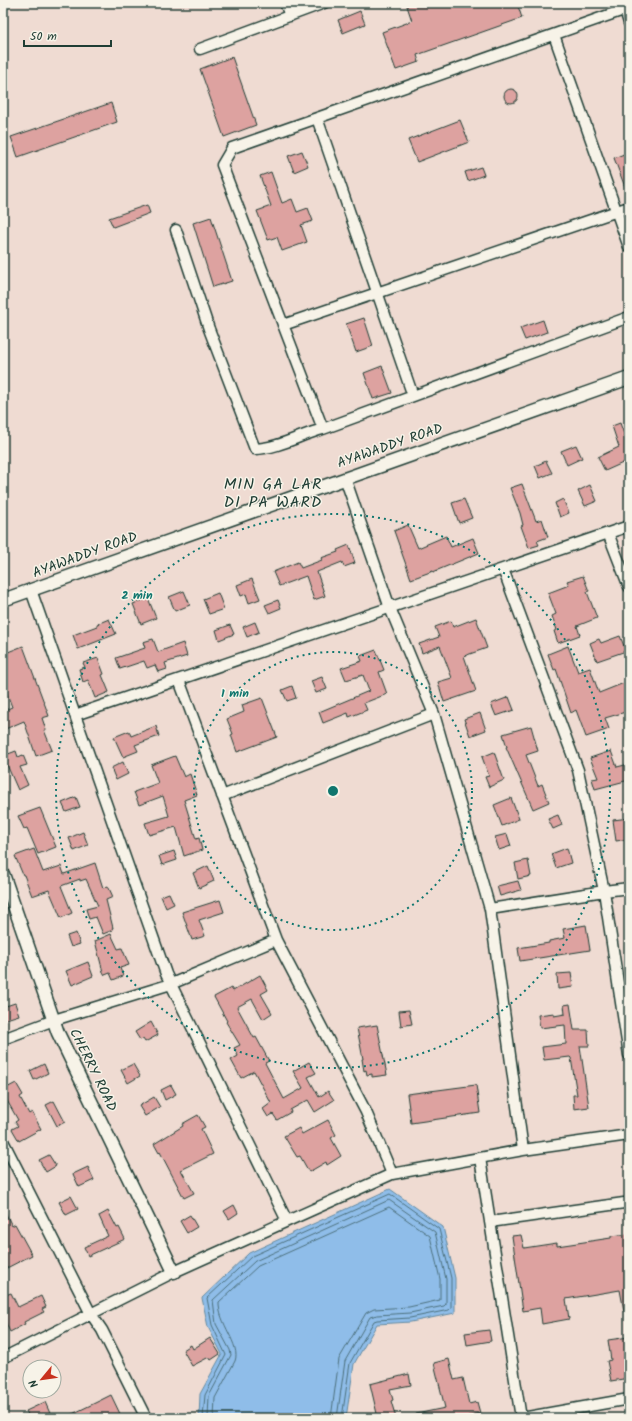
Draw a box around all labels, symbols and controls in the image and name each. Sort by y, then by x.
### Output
scale bar [24,22,111,48]
text: 50 m [30,27,57,46]
street label: AYAWADDY ROAD [334,418,446,474]
district label: MIN GA LAR DI PA WARD [224,472,322,515]
street label: AYAWADDY ROAD [29,526,141,584]
text: 2 min [121,586,153,605]
text: 1 min [221,684,249,703]
centre of rings [326,784,340,798]
street label: CHERRY ROAD [63,1025,123,1115]
north arrow [22,1359,62,1399]
text: N [25,1376,44,1391]

